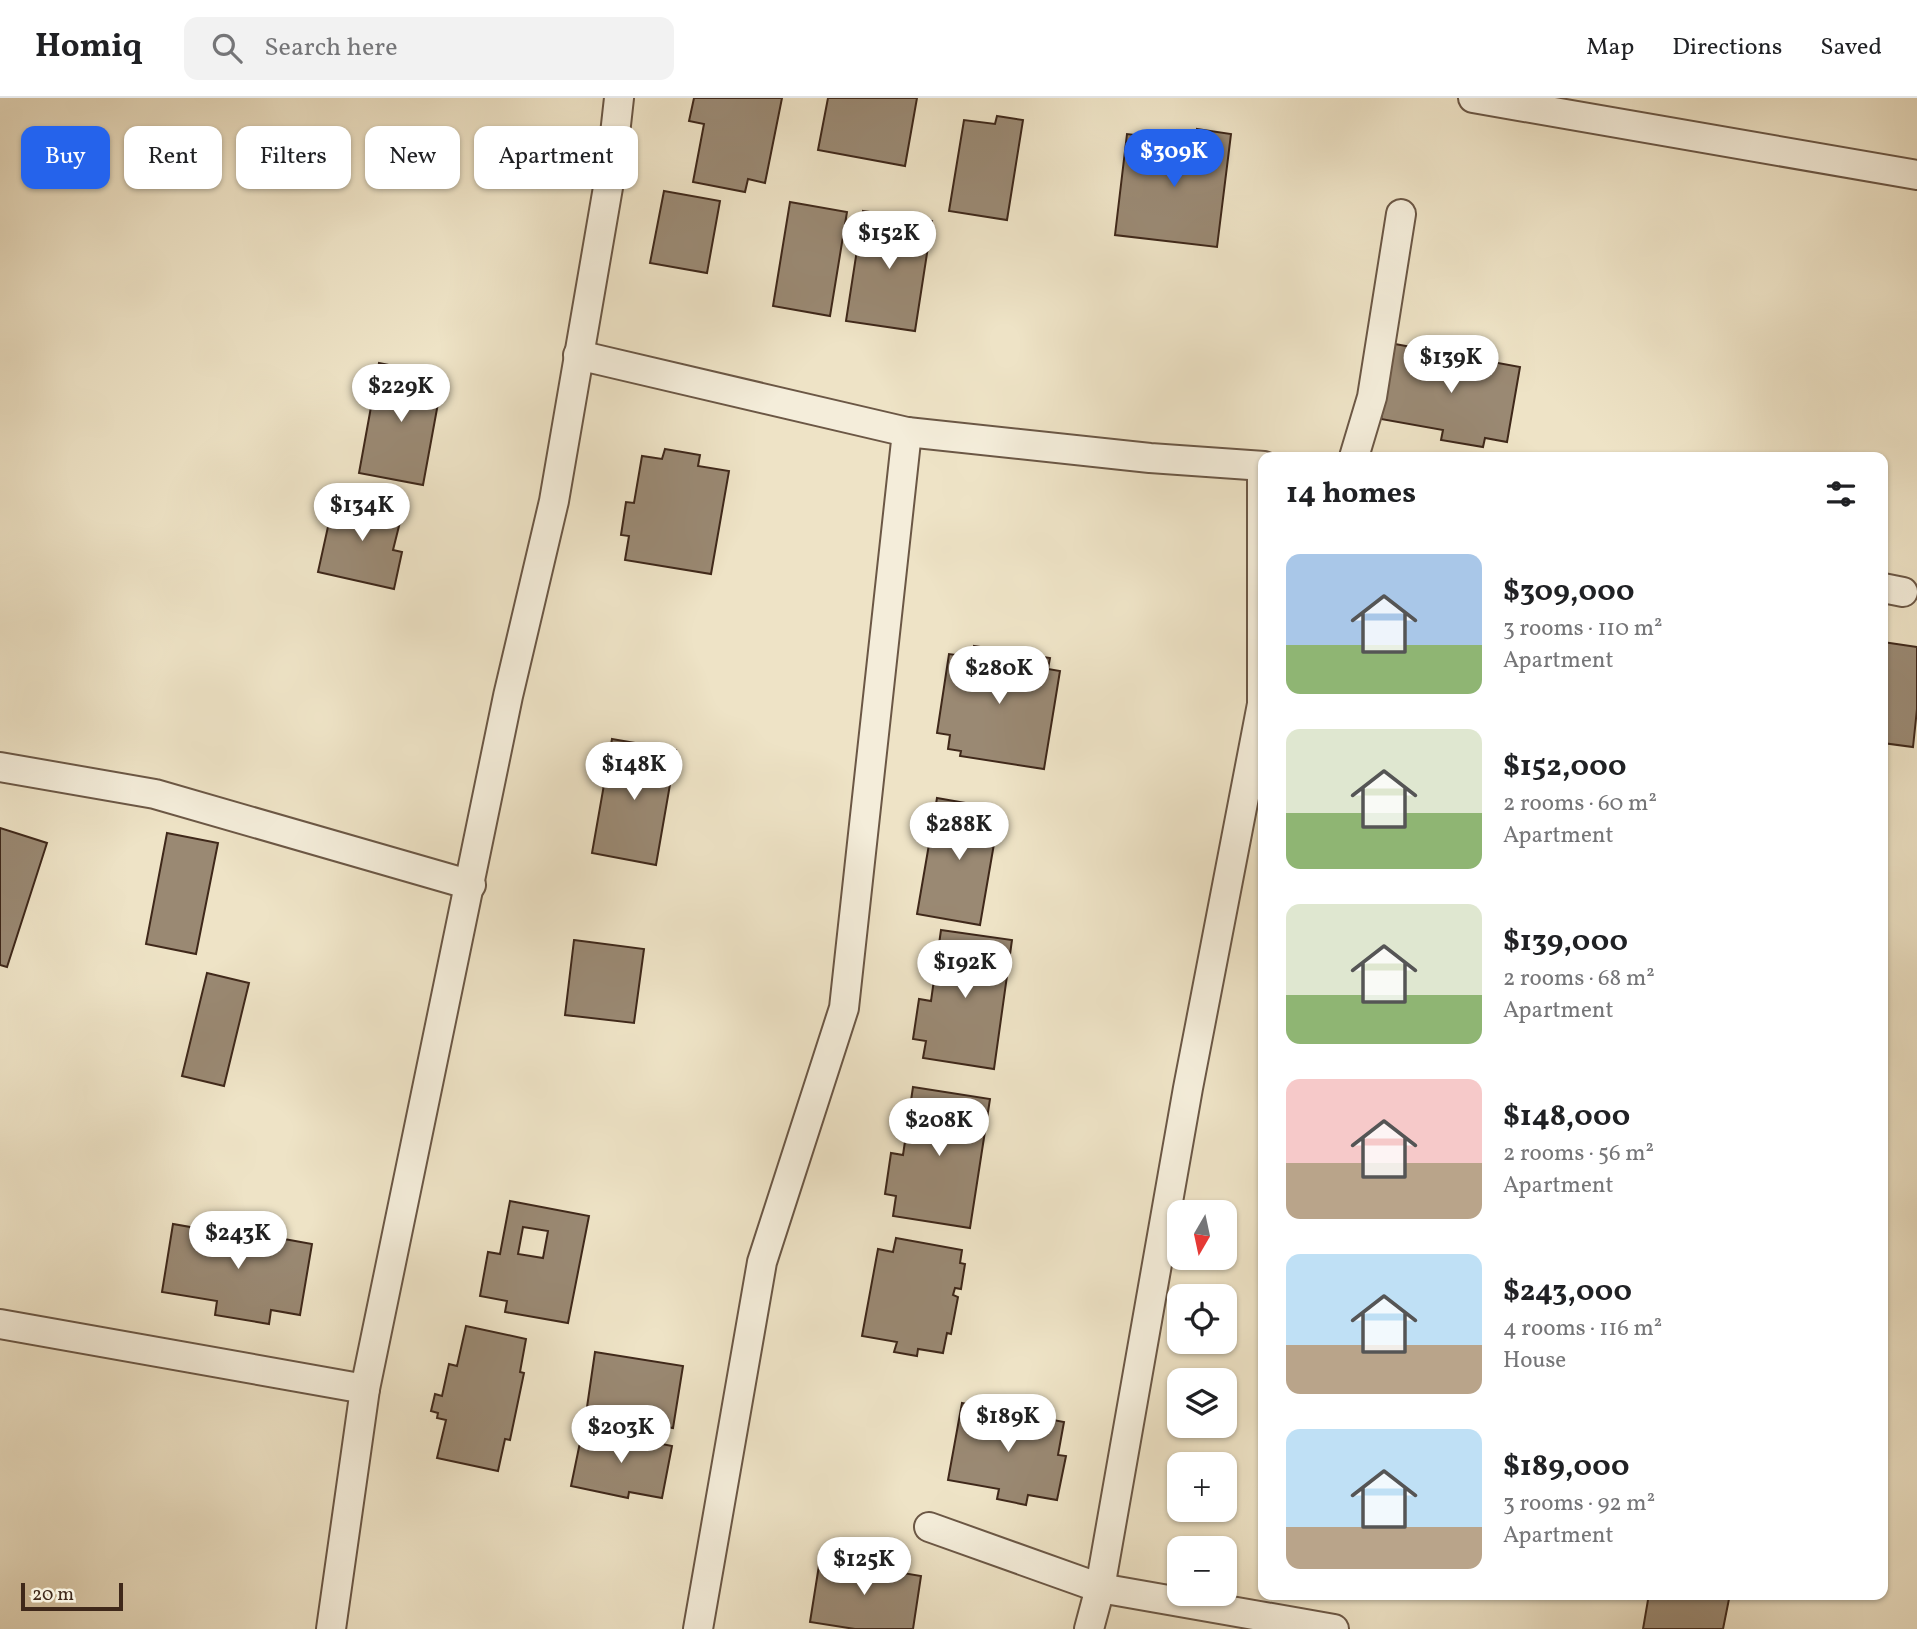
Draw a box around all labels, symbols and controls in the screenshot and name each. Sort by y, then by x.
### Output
search box [184,17,674,80]
text: Homiq [35,25,142,71]
icon: search [208,29,246,67]
text: Search here [264,30,397,66]
text: Map [1586,31,1634,65]
text: Directions [1672,31,1782,65]
text: Saved [1820,31,1882,65]
chip: Buy [21,126,110,189]
chip: Rent [124,126,222,189]
chip: Filters [236,126,351,189]
chip: New [365,126,460,189]
chip: Apartment [474,126,638,189]
pin: $309K [1125,130,1223,189]
text: $309K [1140,136,1208,168]
pin: $152K [840,212,938,271]
text: $152K [858,218,920,250]
pin: $139K [1402,336,1500,395]
text: $139K [1420,342,1482,374]
pin: $229K [352,364,450,424]
text: $229K [368,371,434,403]
text: 14 homes [1286,473,1416,515]
icon: filters [1822,475,1860,513]
pin: $134K [313,484,411,543]
text: $134K [330,490,394,522]
text: $309,000 [1503,571,1634,613]
icon: home [1342,582,1426,666]
text: 3 rooms · 110 m² [1503,613,1663,645]
text: Apartment [1503,645,1614,677]
pin: $280K [950,646,1048,706]
text: $280K [965,653,1033,685]
pin: $148K [585,742,683,802]
text: $152,000 [1503,746,1627,788]
text: $148K [602,749,667,781]
icon: home [1342,757,1426,841]
text: 2 rooms · 60 m² [1503,788,1657,820]
pin: $288K [910,802,1008,862]
text: $288K [926,809,992,841]
text: Apartment [1503,820,1614,852]
text: $139,000 [1503,921,1628,963]
icon: home [1342,932,1426,1016]
pin: $192K [916,940,1014,1000]
text: $192K [933,947,997,979]
text: 2 rooms · 68 m² [1503,963,1655,995]
text: Apartment [1503,995,1614,1027]
text: $148,000 [1503,1096,1630,1138]
pin: $208K [890,1098,988,1158]
text: $208K [905,1105,973,1137]
icon: home [1342,1107,1426,1191]
text: 2 rooms · 56 m² [1503,1138,1654,1170]
text: Apartment [1503,1170,1614,1202]
north arrow [1167,1200,1237,1270]
map controls [1167,1200,1237,1606]
pin: $243K [189,1212,287,1271]
text: $243K [205,1218,271,1250]
text: $243,000 [1503,1271,1632,1313]
icon: home [1342,1282,1426,1366]
button: locate [1167,1284,1237,1354]
text: 4 rooms · 116 m² [1503,1313,1662,1345]
text: House [1503,1345,1566,1377]
button: layers [1167,1368,1237,1438]
pin: $189K [959,1394,1057,1454]
text: $189K [976,1401,1040,1433]
pin: $203K [572,1406,670,1465]
text: $203K [588,1412,654,1444]
text: $189,000 [1503,1446,1629,1488]
button: + [1167,1452,1237,1522]
icon: home [1342,1457,1426,1541]
text: 3 rooms · 92 m² [1503,1488,1655,1520]
text: Apartment [1503,1520,1614,1552]
button: − [1167,1536,1237,1606]
pin: $125K [815,1538,913,1597]
text: $125K [833,1544,895,1576]
scale bar [21,1580,122,1612]
text: 20 m [32,1582,74,1608]

